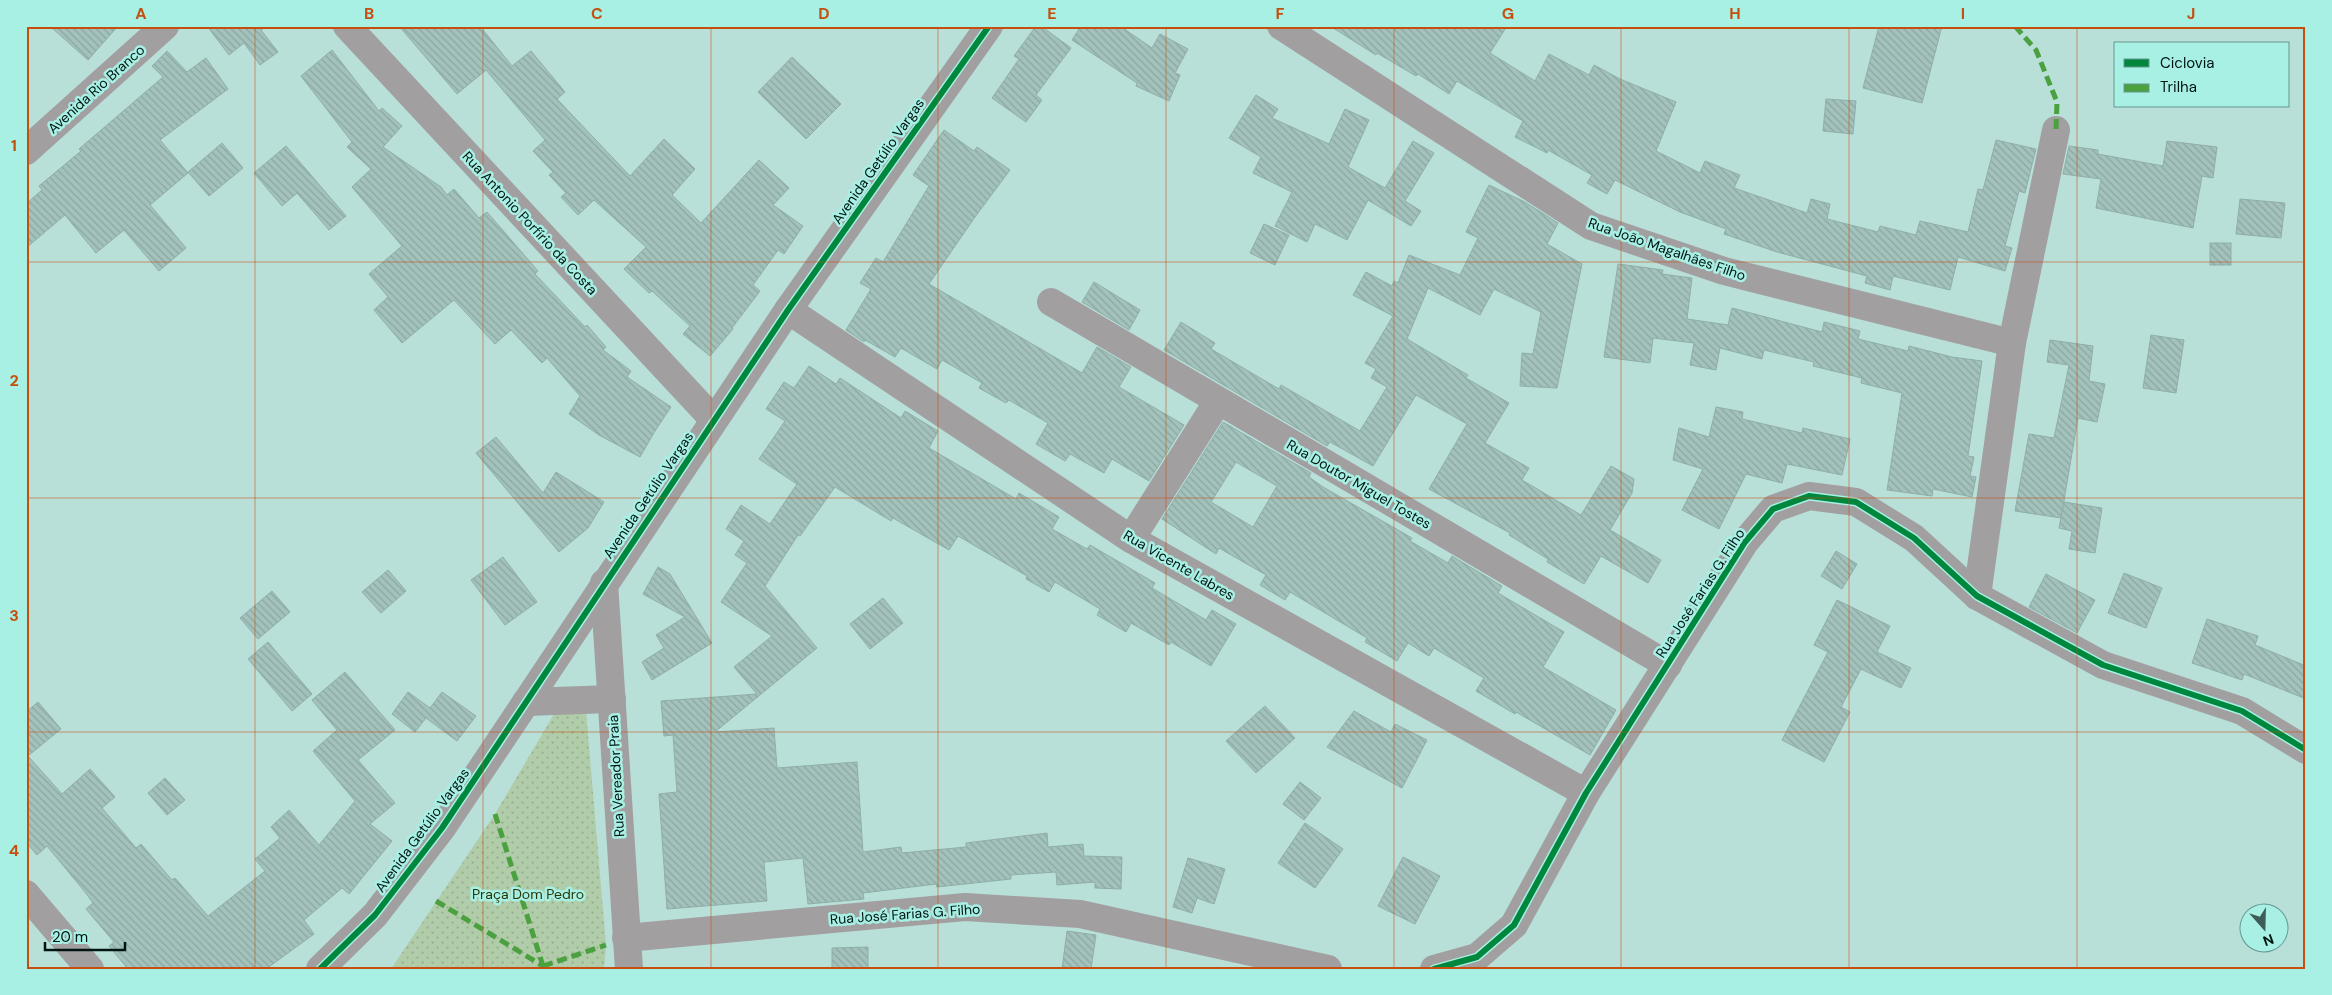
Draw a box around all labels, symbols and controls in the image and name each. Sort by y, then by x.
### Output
text: A [135,3,147,24]
text: B [364,3,374,24]
text: C [591,3,603,24]
text: D [818,3,830,24]
text: E [1047,3,1057,24]
text: F [1276,3,1285,24]
text: G [1502,3,1514,24]
text: H [1729,3,1741,24]
text: I [1961,3,1965,24]
text: J [2187,3,2195,24]
street label: Avenida Rio Branco [44,41,148,137]
legend [2114,42,2290,108]
text: Ciclovia [2160,53,2214,73]
text: Trilha [2160,77,2197,97]
street label: Avenida Getúlio Vargas [828,95,928,227]
text: 1 [11,135,17,156]
street label: Rua Antonio Porfírio da Costa [459,147,601,299]
street label: Rua João Magalhães Filho [1586,214,1748,284]
text: 2 [9,370,19,391]
street label: Avenida Getúlio Vargas [599,428,697,562]
street label: Rua Doutor Miguel Tostes [1284,435,1434,533]
street label: Rua José Farias G. Filho [1651,525,1749,661]
street label: Rua Vicente Labres [1120,526,1238,604]
text: 3 [9,605,19,626]
street label: Rua Vereador Praia [604,714,628,838]
street label: Avenida Getúlio Vargas [371,764,473,896]
text: 4 [9,840,19,861]
park label: Praça Dom Pedro [472,885,584,903]
street label: Rua José Farias G. Filho [829,900,981,928]
north arrow [2240,902,2290,952]
scale bar [45,920,125,952]
text: 20 m [52,927,88,947]
text: N [2261,930,2276,950]

